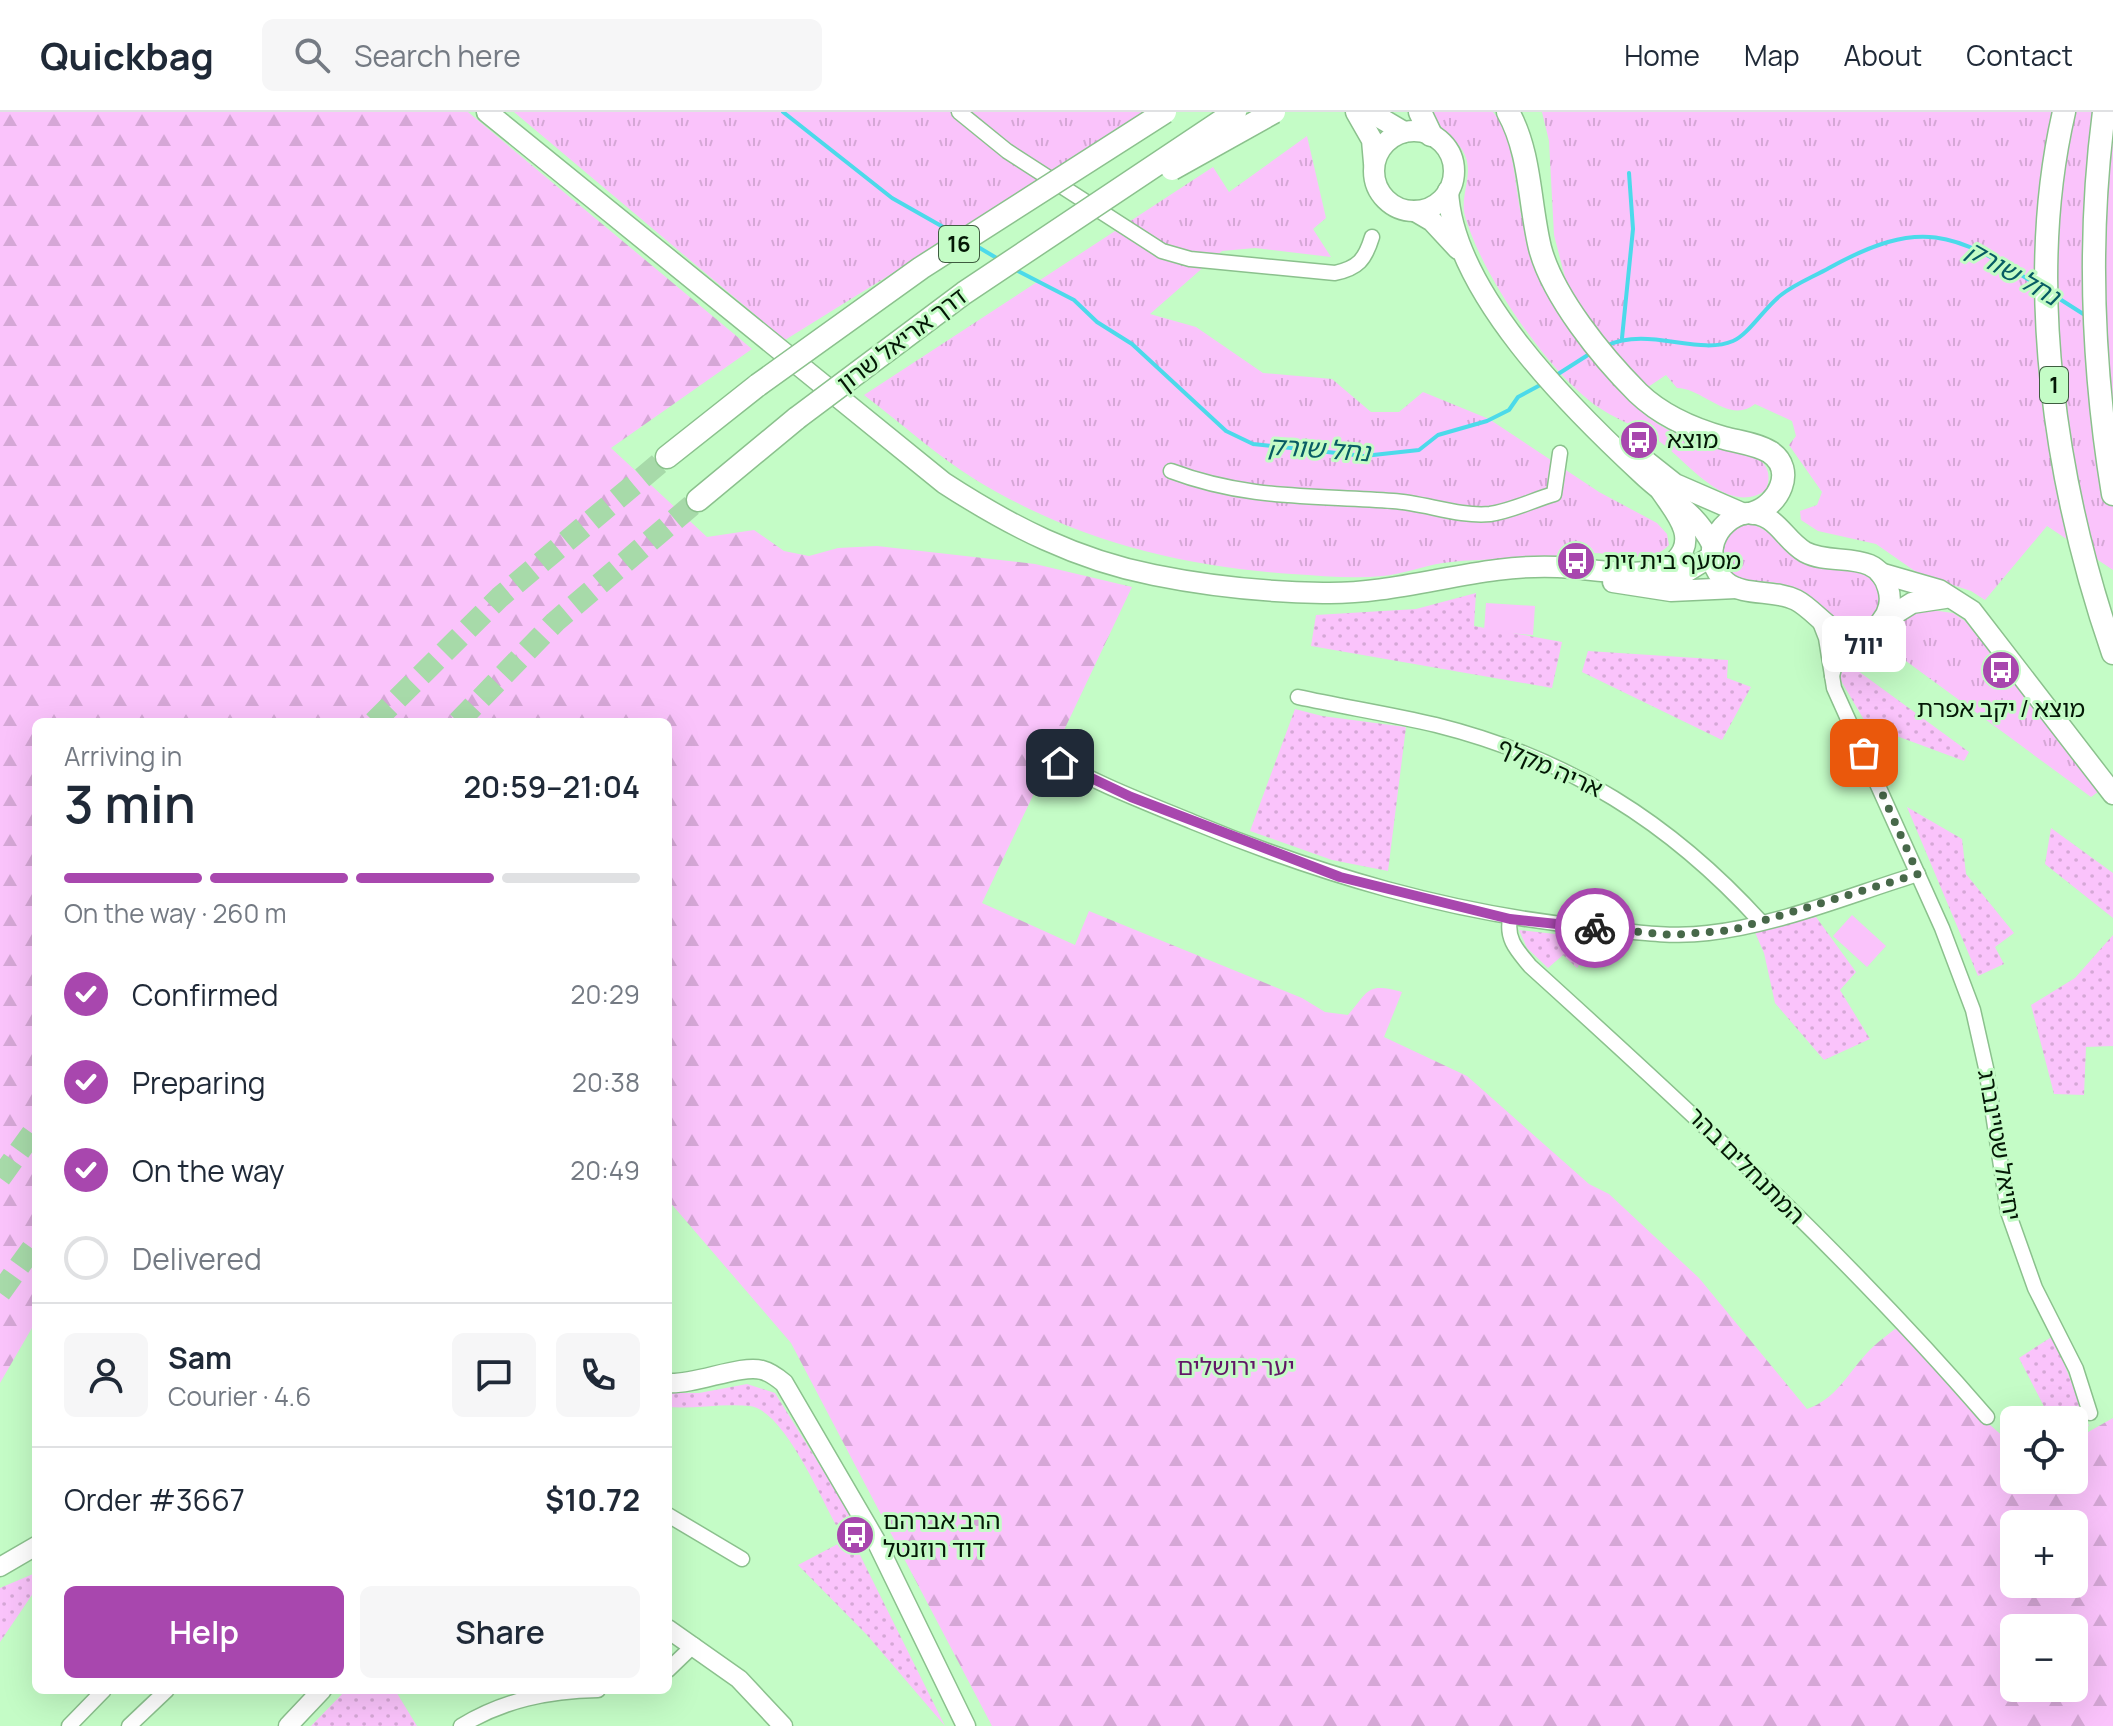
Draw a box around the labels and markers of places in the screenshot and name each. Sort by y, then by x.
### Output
bus stop icon: מוצא [1618,419,1660,461]
place label: מוצא [1667,422,1718,455]
bus stop icon: מסעף בית זית [1555,540,1597,582]
place label: מסעף בית זית [1604,543,1741,576]
callout: יוול [1822,617,1906,673]
bus stop icon: מוצא / יקב אפרת [1980,649,2022,691]
place label: מוצא / יקב אפרת [1917,691,2085,724]
pin [1830,719,1898,787]
pin [1026,729,1094,797]
place label: הרב אברהם דוד רוזנטל [883,1503,1000,1564]
bus stop icon: הרב אברהם דוד רוזנטל [834,1514,876,1556]

